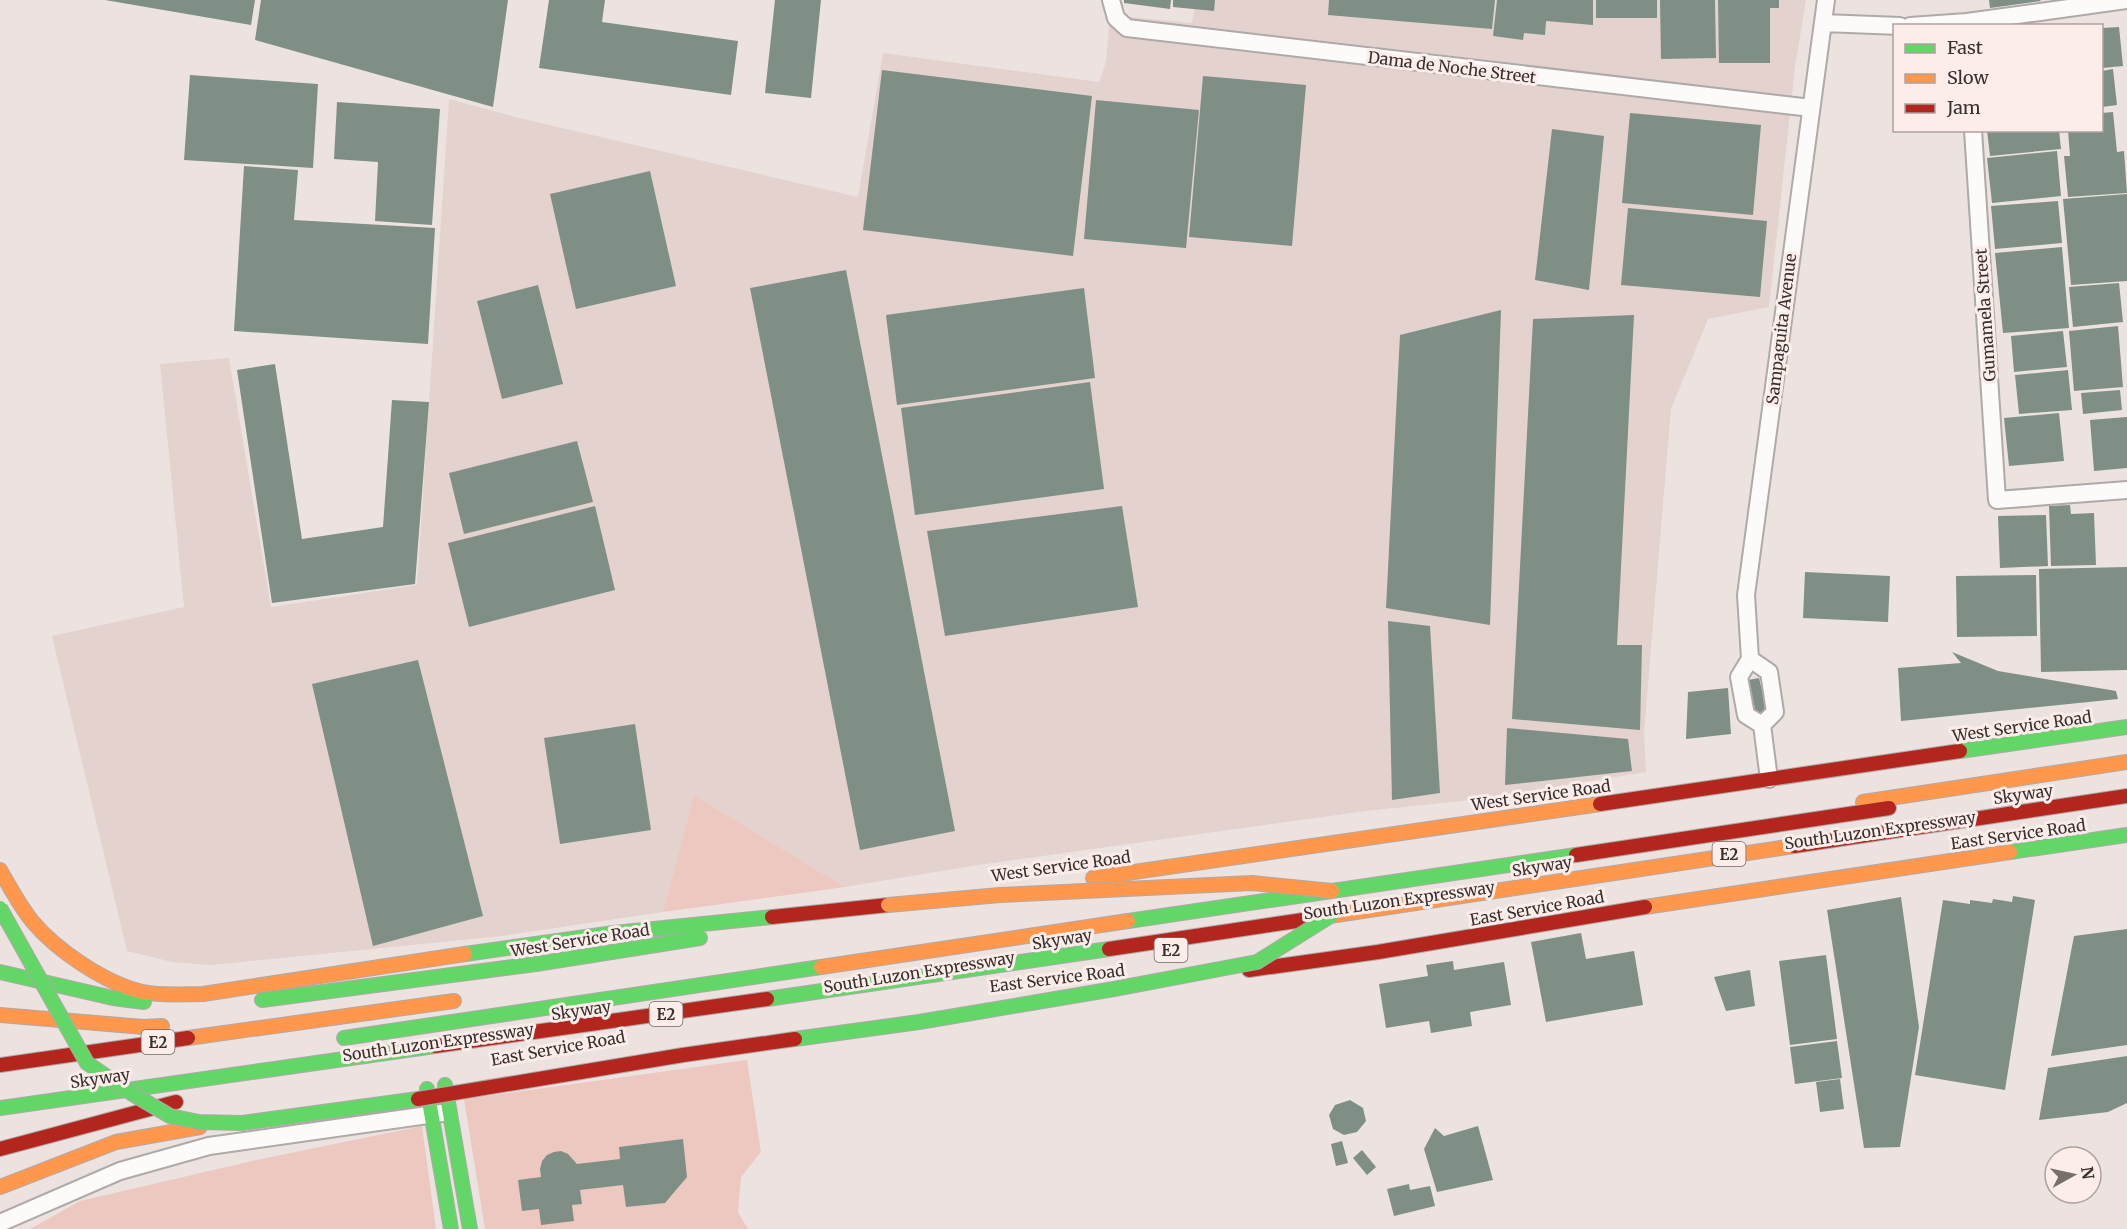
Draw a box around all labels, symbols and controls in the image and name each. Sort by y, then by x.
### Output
legend [1893,24,2103,132]
text: Fast [1947,36,1983,59]
street label: Dama de Noche Street [1367,47,1538,87]
text: Slow [1947,66,1990,89]
text: Jam [1946,96,1981,119]
street label: Gumamela Street [1970,247,2000,382]
street label: Sampaguita Avenue [1762,252,1800,406]
street label: West Service Road [1950,706,2093,746]
street label: West Service Road [1469,775,1612,815]
street label: Skyway [1992,780,2055,808]
street label: South Luzon Expressway [1783,807,1978,853]
street label: East Service Road [1949,815,2087,853]
road number: E2 [1712,842,1746,866]
street label: West Service Road [989,846,1132,886]
street label: Skyway [1511,851,1574,881]
street label: South Luzon Expressway [1302,877,1497,923]
street label: East Service Road [1468,886,1606,930]
street label: West Service Road [508,919,651,961]
street label: Skyway [1031,924,1094,954]
road number: E2 [1154,938,1188,962]
street label: South Luzon Expressway [822,947,1017,997]
street label: East Service Road [988,960,1126,996]
street label: Skyway [550,996,613,1024]
road number: E2 [650,1002,682,1026]
street label: South Luzon Expressway [341,1019,536,1065]
street label: East Service Road [489,1026,627,1070]
road number: E2 [142,1030,174,1054]
street label: Skyway [69,1064,132,1092]
north arrow [2043,1145,2103,1205]
text: N [2077,1165,2099,1181]

